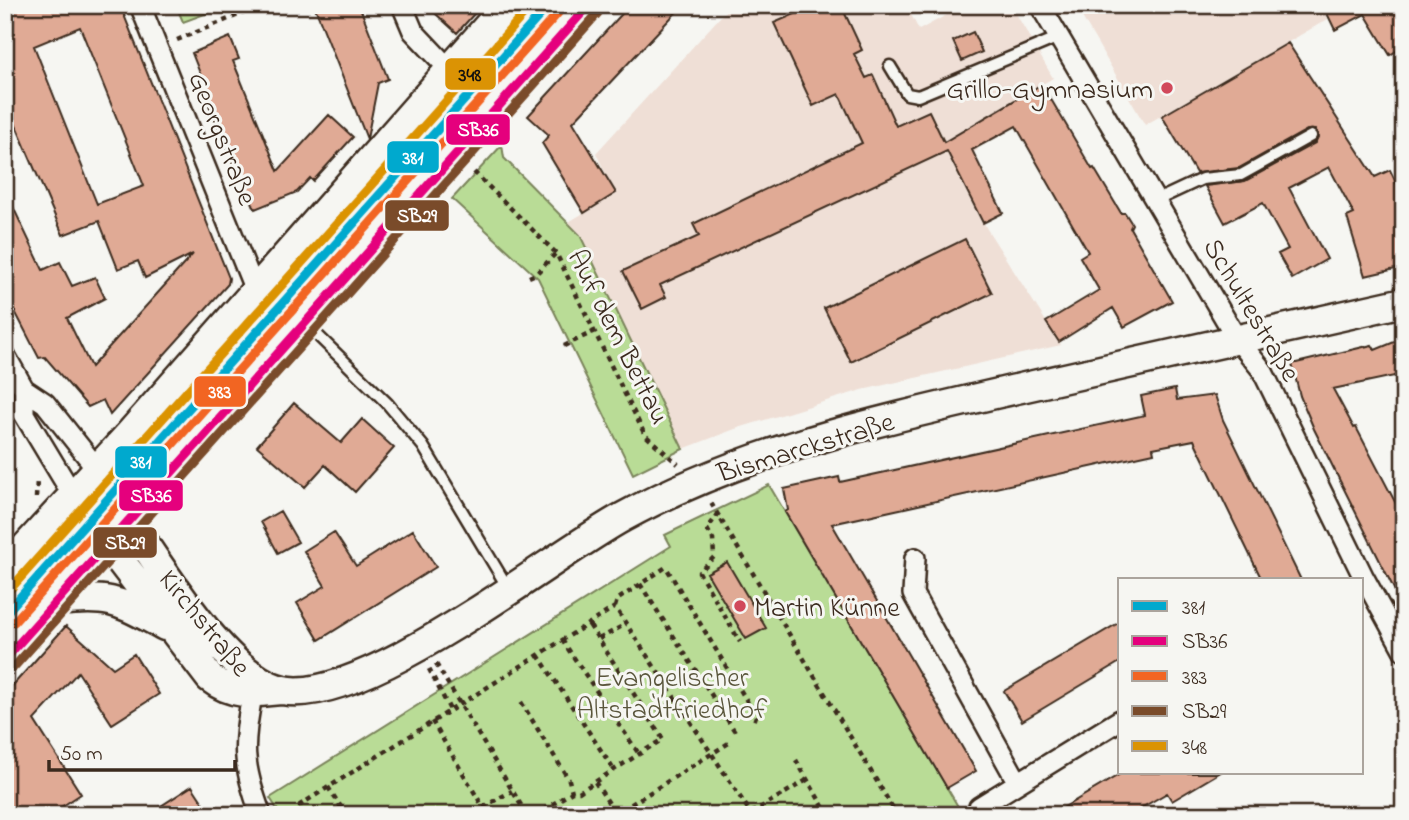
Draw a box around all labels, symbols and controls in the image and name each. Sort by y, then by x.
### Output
line badge: 348 [444,57,497,91]
text: 348 [458,63,481,90]
street label: Georgstraße [175,66,266,213]
place label: Grillo-Gymnasium [947,71,1153,112]
marker: Grillo-Gymnasium [1159,80,1175,96]
line badge: SB36 [445,113,511,146]
text: SB36 [457,118,499,145]
line badge: 381 [386,140,440,174]
text: 381 [401,146,424,173]
line badge: SB29 [384,199,450,232]
text: SB29 [397,204,437,231]
street label: Schultestraße [1191,231,1309,391]
street label: Auf dem Bettau [555,243,679,432]
line badge: 383 [193,375,247,408]
text: 383 [208,380,232,407]
street label: Bismarckstraße [712,403,900,496]
line badge: 381 [114,445,168,479]
text: 381 [129,450,152,477]
line badge: SB36 [118,479,184,512]
text: SB36 [130,484,172,511]
line badge: SB29 [92,526,158,559]
text: SB29 [105,531,145,558]
street label: Kirchstraße [147,562,260,687]
legend [1118,578,1364,774]
place label: Martin Künne [754,589,900,630]
text: 381 [1182,594,1206,624]
marker: Martin Künne [732,598,748,614]
text: SB36 [1182,628,1228,658]
park label: Evangelischer Altstadtfriedhof [577,659,767,732]
text: 383 [1182,664,1207,694]
text: SB29 [1182,698,1227,728]
scale bar [49,729,234,773]
text: 348 [1182,734,1207,764]
text: 50 m [60,740,103,770]

